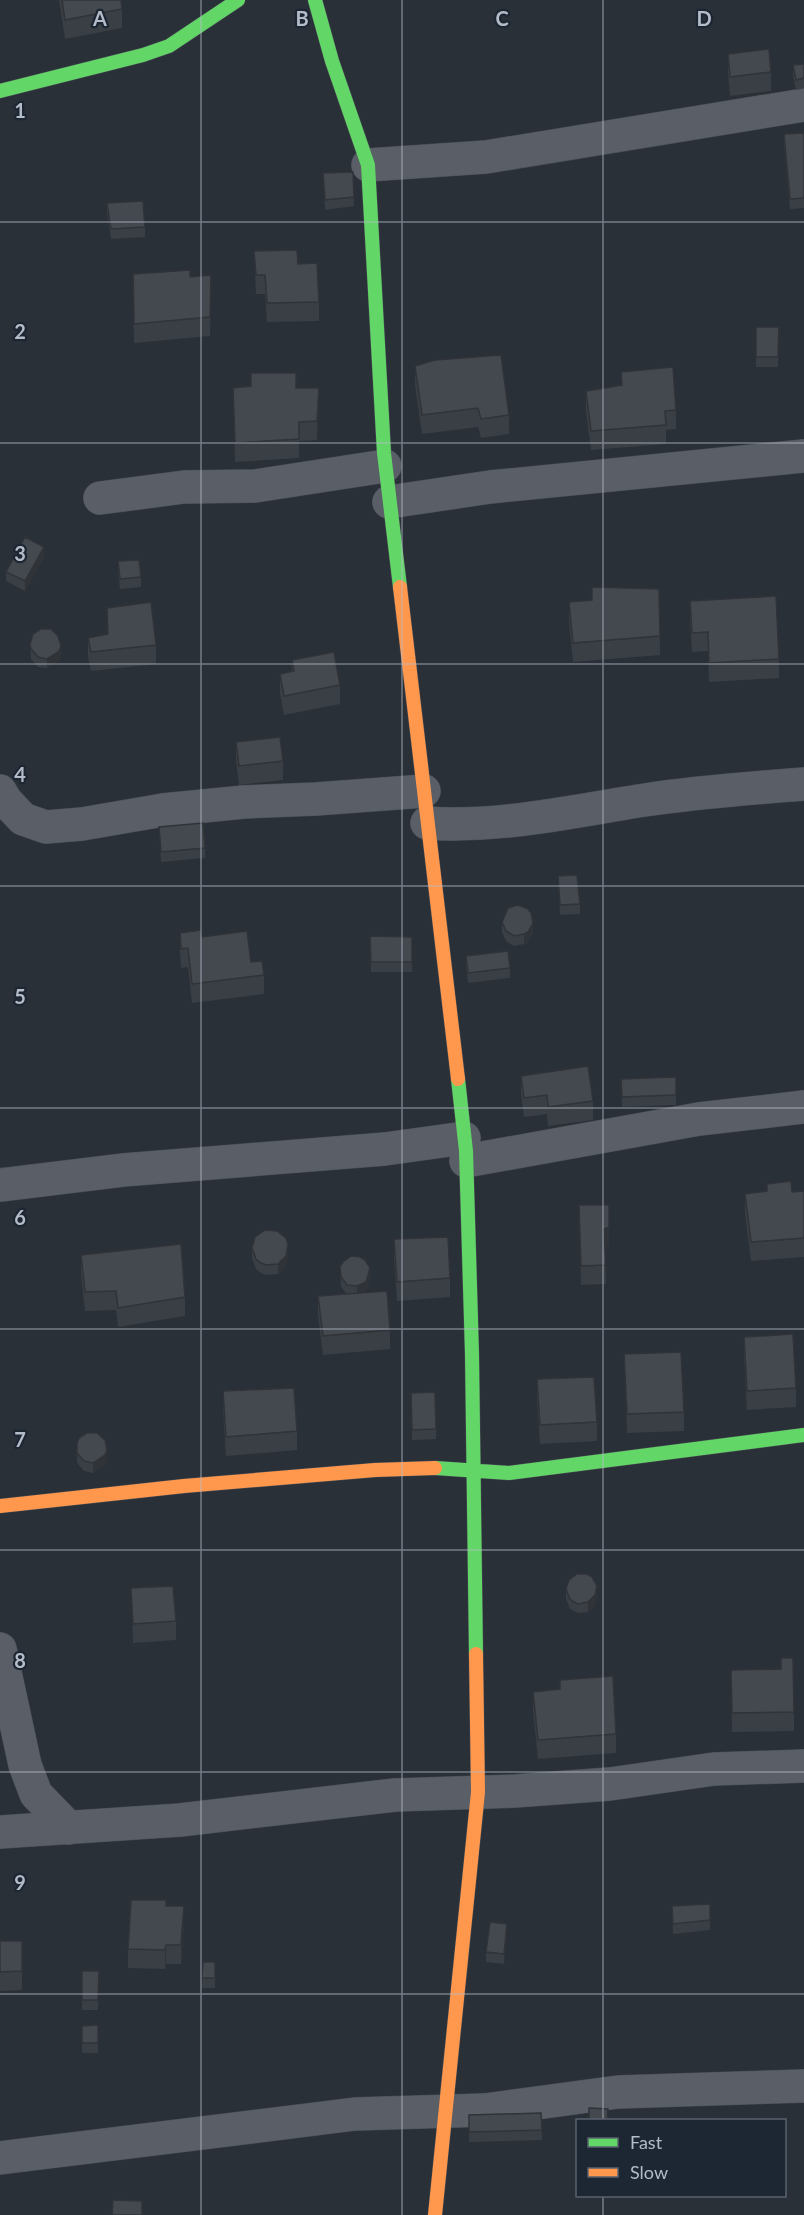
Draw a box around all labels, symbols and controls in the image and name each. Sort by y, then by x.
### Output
text: A [92,6,107,30]
text: B [295,6,309,30]
text: C [495,6,509,30]
text: D [696,6,712,30]
text: 1 [14,98,26,122]
text: 2 [14,319,26,343]
text: 3 [14,541,26,565]
text: 4 [14,762,26,786]
text: 5 [14,984,26,1008]
text: 6 [14,1205,26,1229]
text: 7 [14,1427,26,1451]
text: 8 [14,1648,26,1672]
text: 9 [14,1870,26,1894]
legend [576,2119,786,2197]
text: Fast [630,2131,663,2153]
text: Slow [630,2161,668,2183]

